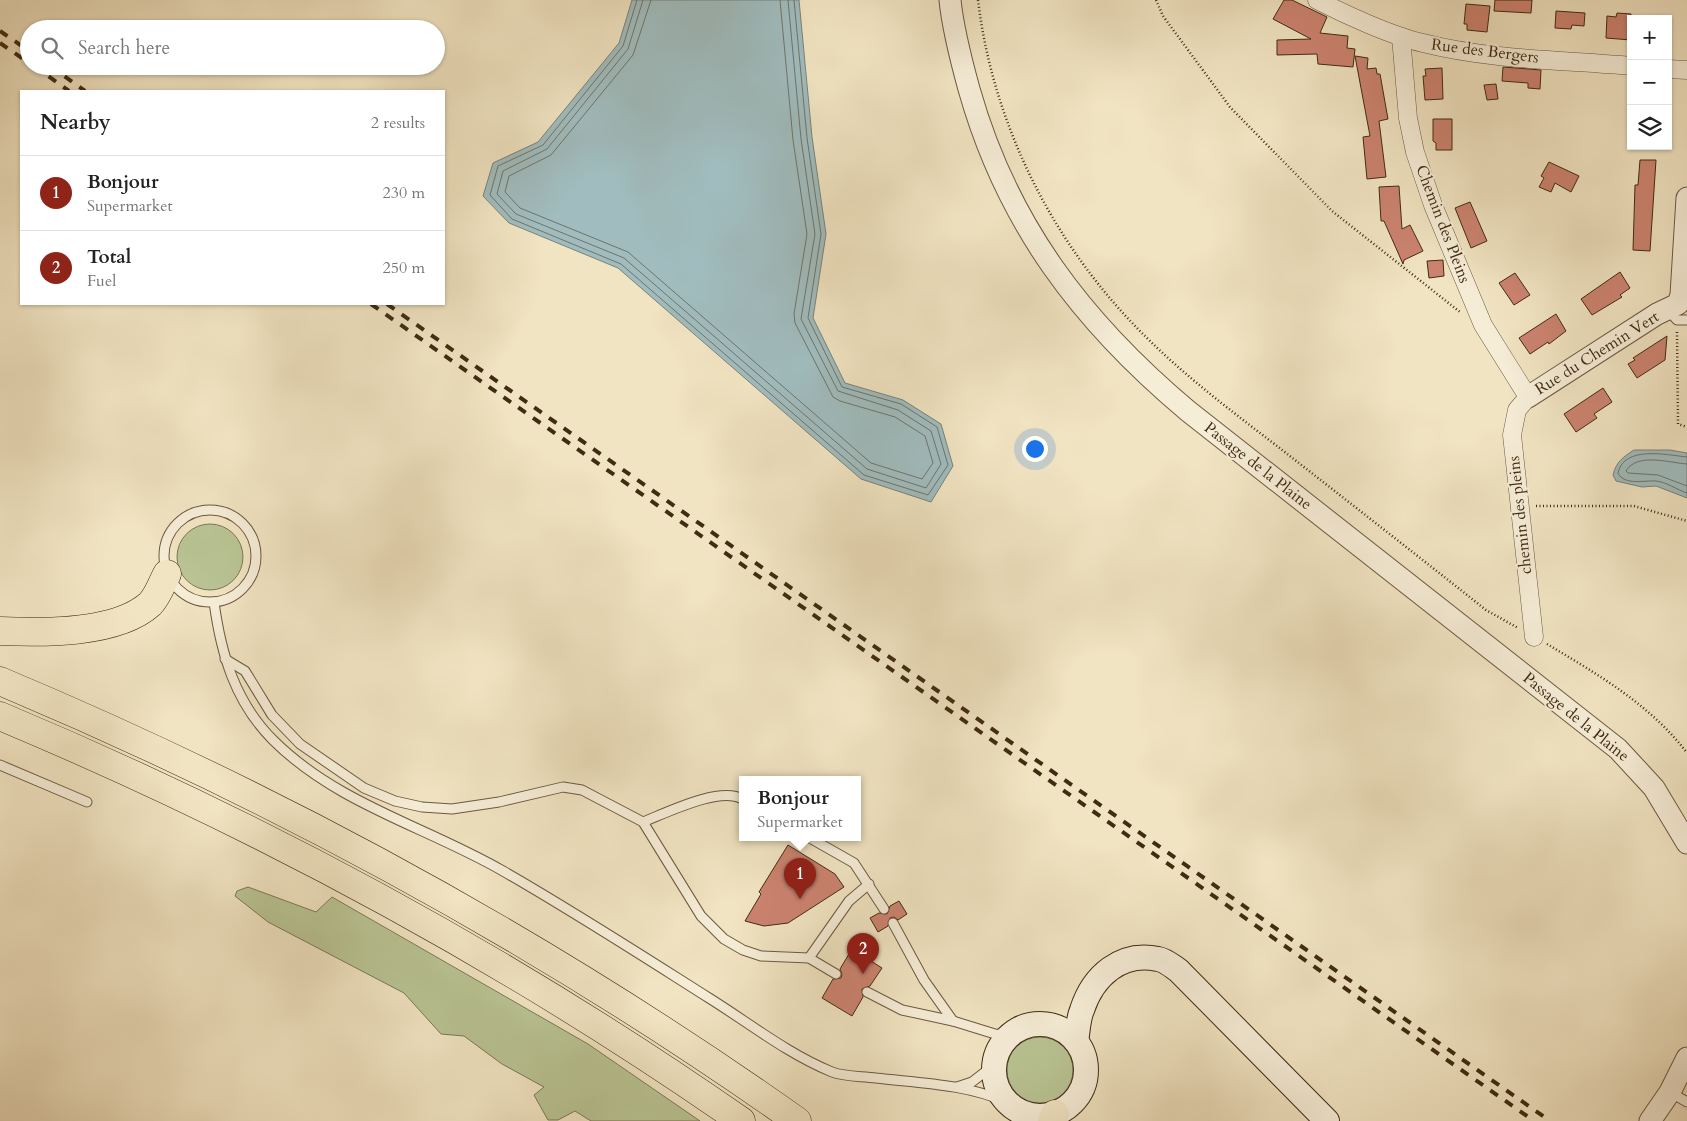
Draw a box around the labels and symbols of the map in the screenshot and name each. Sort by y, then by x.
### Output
street label: Rue des Bergers [1430,33,1540,69]
street label: Chemin des Pleins [1410,162,1476,286]
street label: Rue du Chemin Vert [1531,306,1663,400]
street label: Passage de la Plaine [1200,417,1316,515]
your location [1022,436,1048,462]
street label: chemin des pleins [1503,455,1537,575]
street label: Passage de la Plaine [1518,667,1634,767]
pin: 1 [784,858,816,899]
pin: 2 [847,933,879,974]

